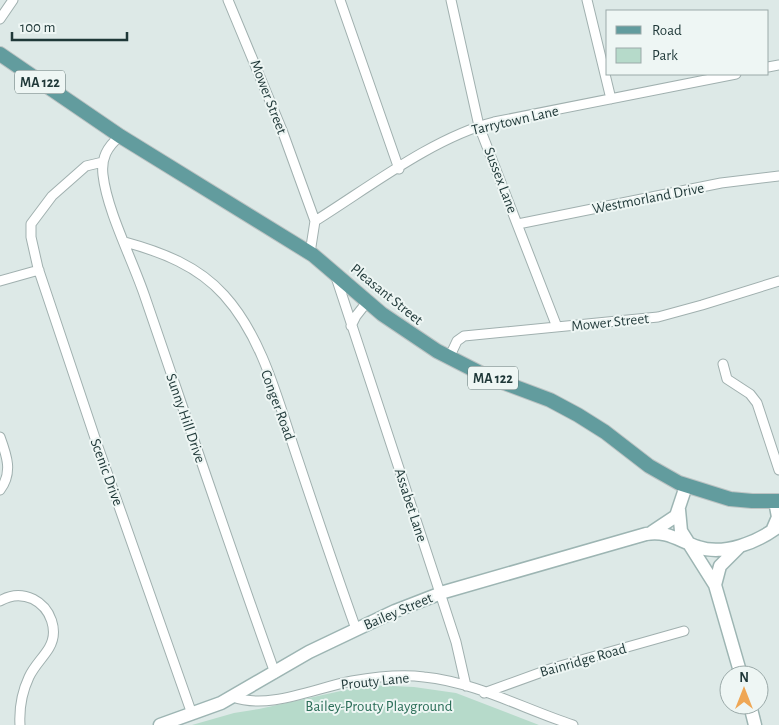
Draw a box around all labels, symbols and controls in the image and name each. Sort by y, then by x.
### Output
scale bar [12,10,128,42]
legend [606,10,769,75]
text: 100 m [20,20,55,35]
text: Road [652,23,682,38]
text: Park [652,48,678,63]
street label: Mower Street [248,58,290,137]
road number: MA 122 [15,70,65,94]
street label: Tarrytown Lane [470,103,560,138]
street label: Sussex Lane [481,145,520,215]
street label: Westmorland Drive [591,180,705,217]
street label: Pleasant Street [348,261,426,328]
street label: Mower Street [570,311,650,334]
road number: MA 122 [468,366,518,389]
street label: Conger Road [258,368,297,443]
street label: Sunny Hill Drive [163,372,208,465]
street label: Scenic Drive [87,437,126,508]
street label: Assabet Lane [392,467,429,544]
street label: Bailey Street [361,590,435,633]
street label: Bainridge Road [538,641,628,680]
north arrow [719,665,769,715]
street label: Prouty Lane [340,670,410,693]
text: N [739,671,749,685]
park label: Bailey-Prouty Playground [305,699,453,714]

